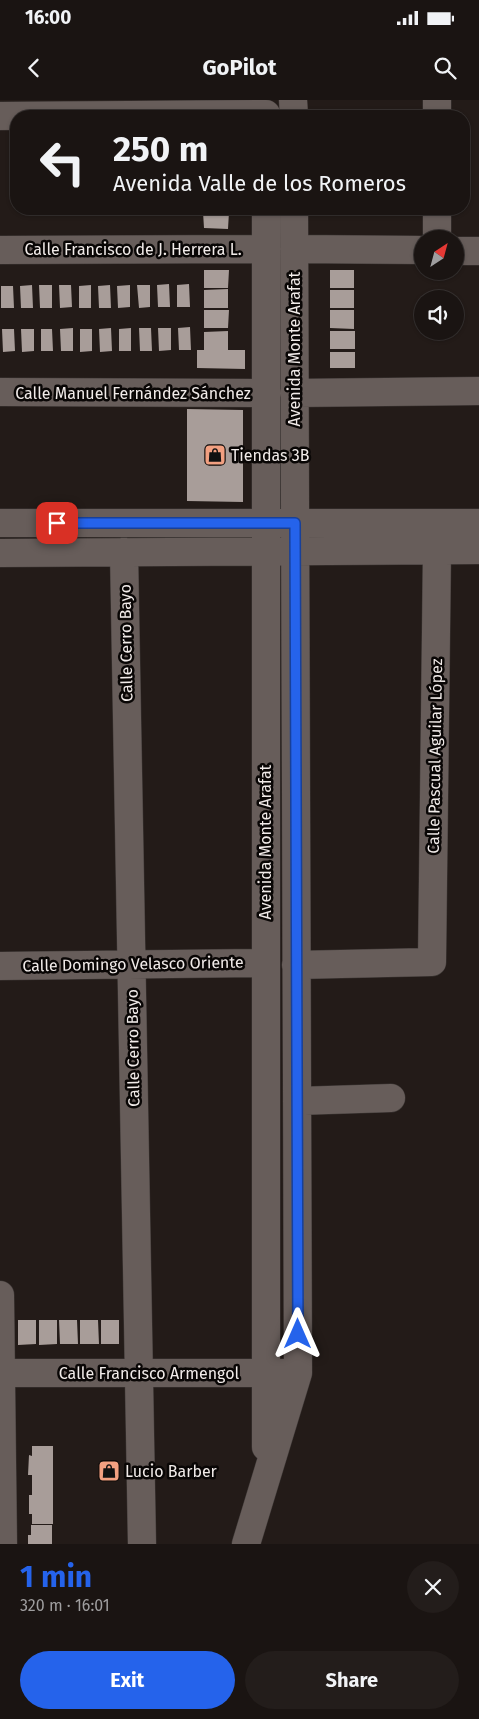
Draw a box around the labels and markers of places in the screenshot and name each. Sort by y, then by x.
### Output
shop icon: Tiendas 3B [203,443,227,467]
place label: Tiendas 3B [231,446,310,465]
pin [36,502,78,544]
shop icon: Lucio Barber [97,1459,121,1483]
place label: Lucio Barber [125,1462,218,1481]

